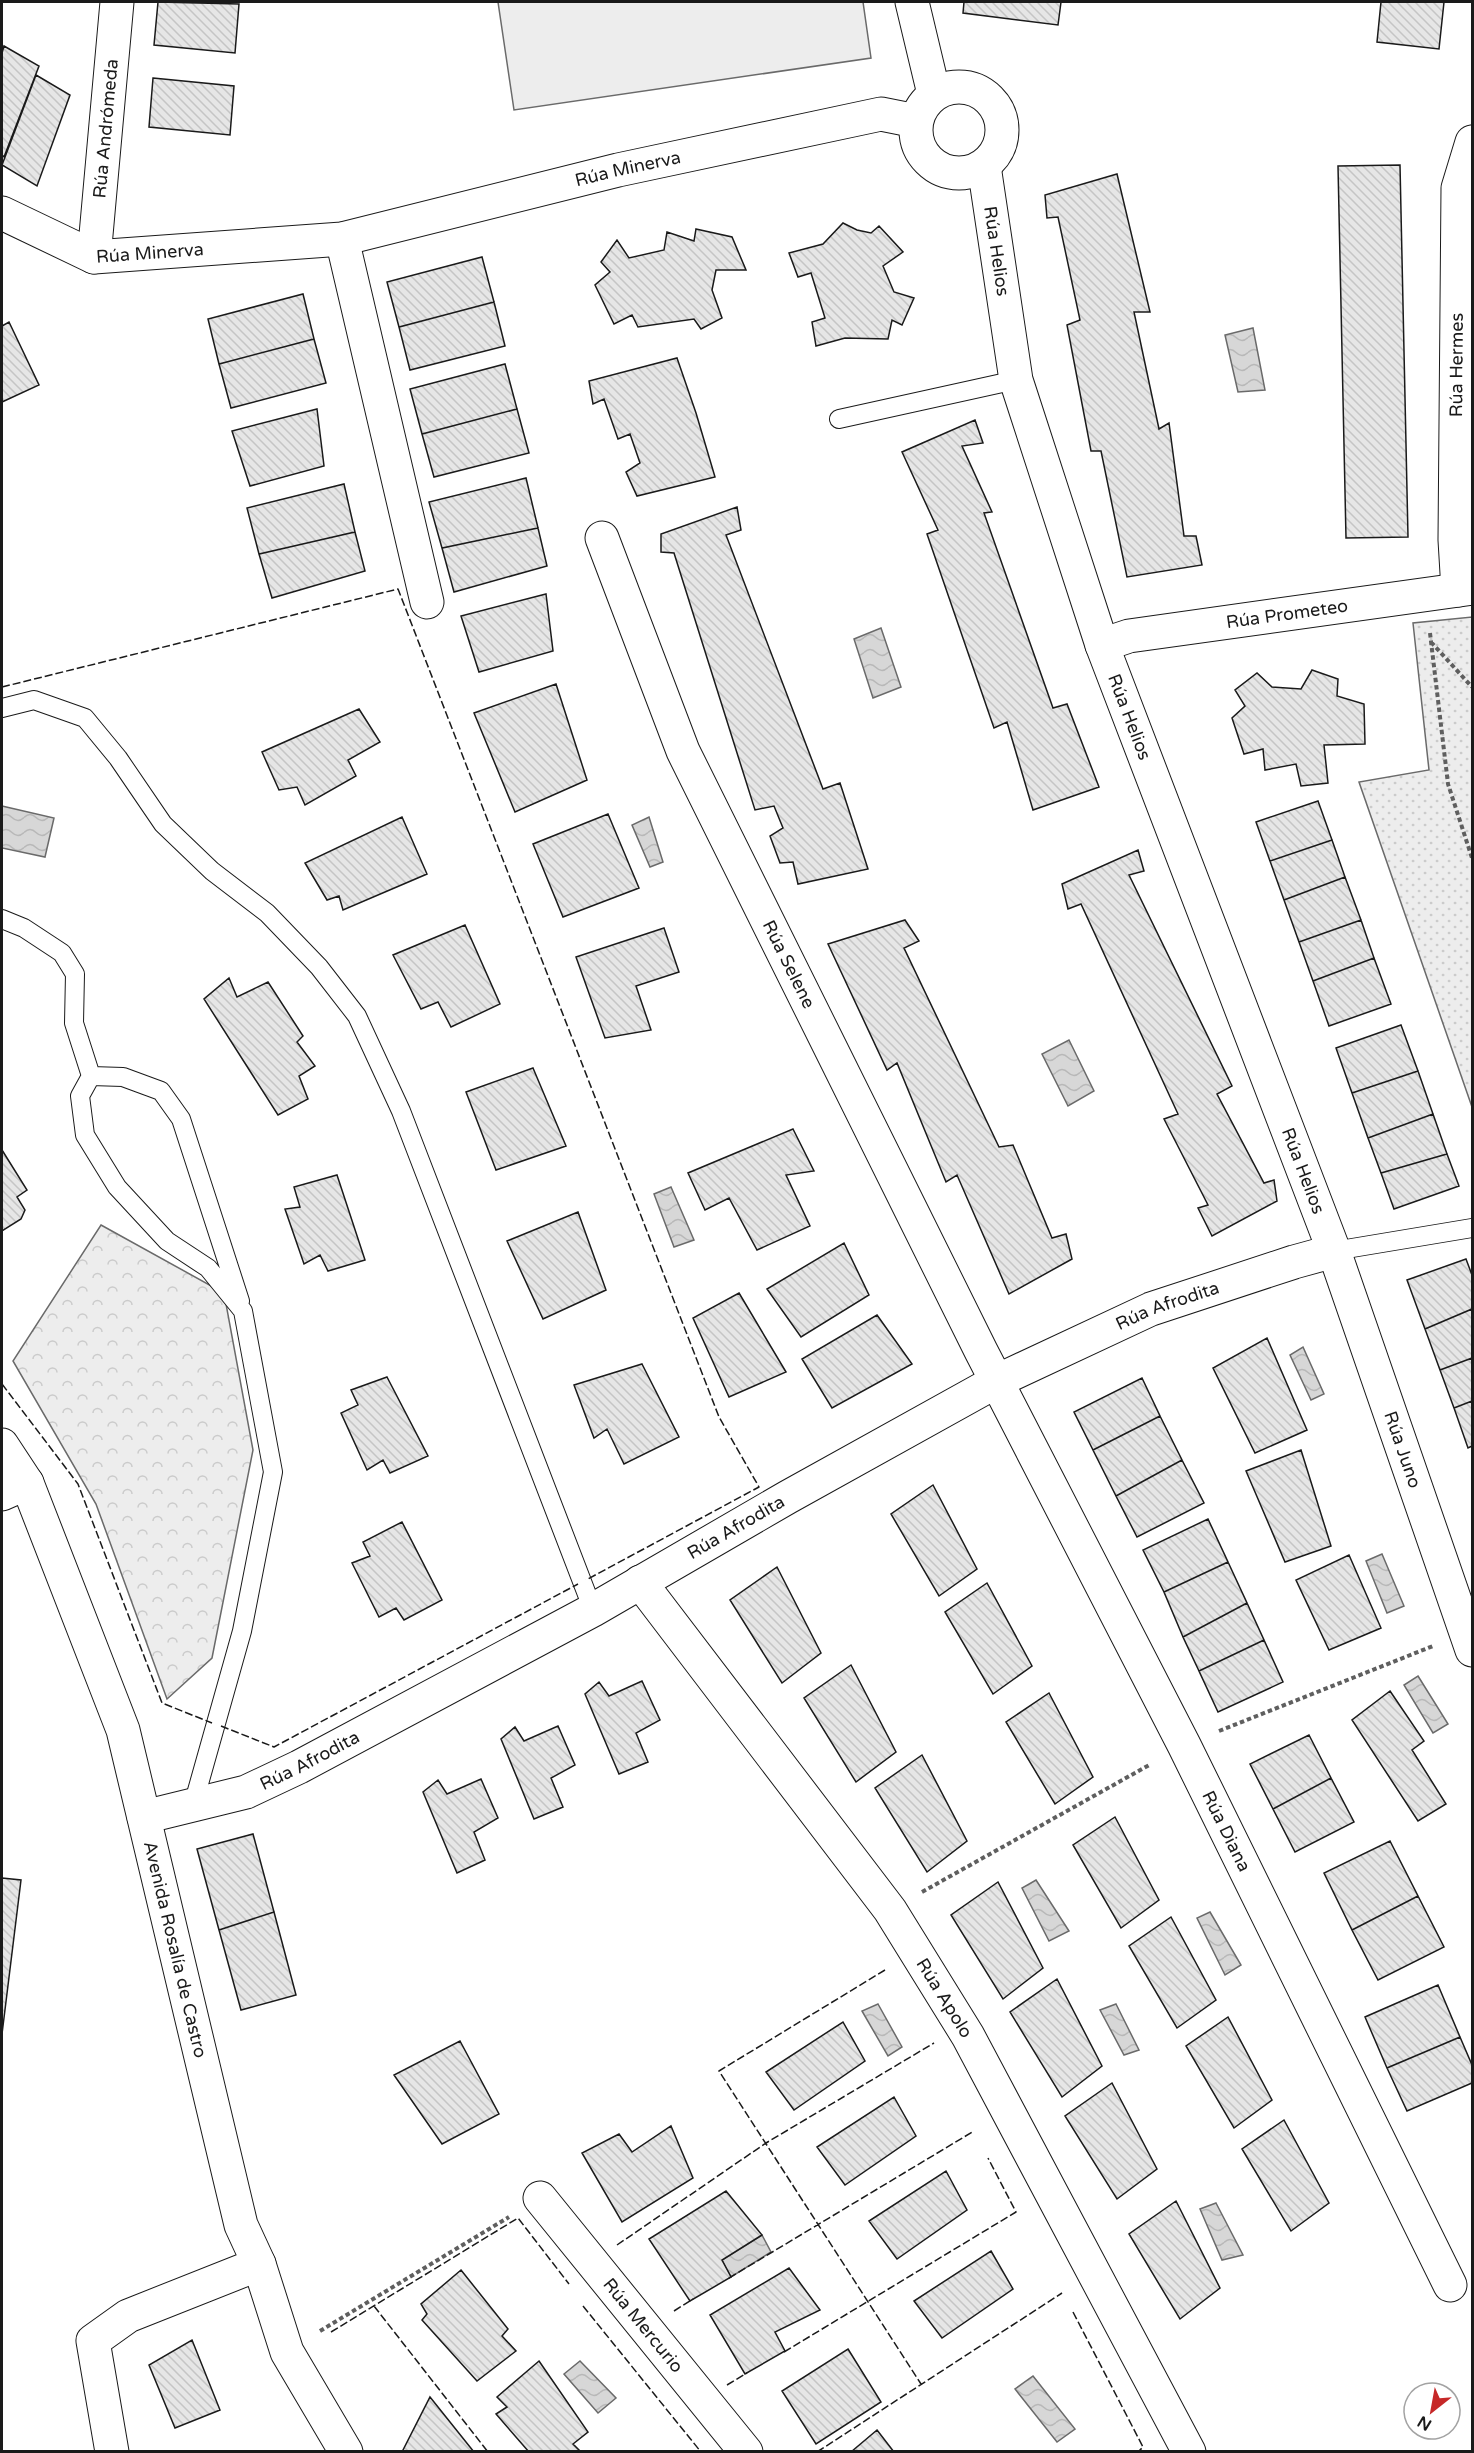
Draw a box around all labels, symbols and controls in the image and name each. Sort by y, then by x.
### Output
street label: Rúa Andrómeda [88,58,123,199]
street label: Rúa Minerva [573,146,683,191]
street label: Rúa Helios [979,205,1014,298]
street label: Rúa Minerva [95,238,205,268]
street label: Rúa Hermes [1445,313,1468,417]
street label: Rúa Prometeo [1225,594,1349,633]
street label: Rúa Helios [1103,671,1156,763]
street label: Rúa Selene [758,916,820,1012]
street label: Rúa Helios [1277,1125,1330,1217]
street label: Rúa Afrodita [1112,1276,1222,1335]
street label: Rúa Juno [1379,1408,1426,1491]
street label: Rúa Afrodita [683,1490,789,1564]
street label: Rúa Afrodita [256,1726,363,1795]
street label: Rúa Diana [1197,1787,1256,1875]
street label: Avenida Rosalía de Castro [139,1839,212,2060]
street label: Rúa Apolo [912,1954,978,2042]
street label: Rúa Mercurio [598,2274,688,2377]
north arrow [1402,2381,1462,2441]
text: N [1414,2411,1435,2435]

